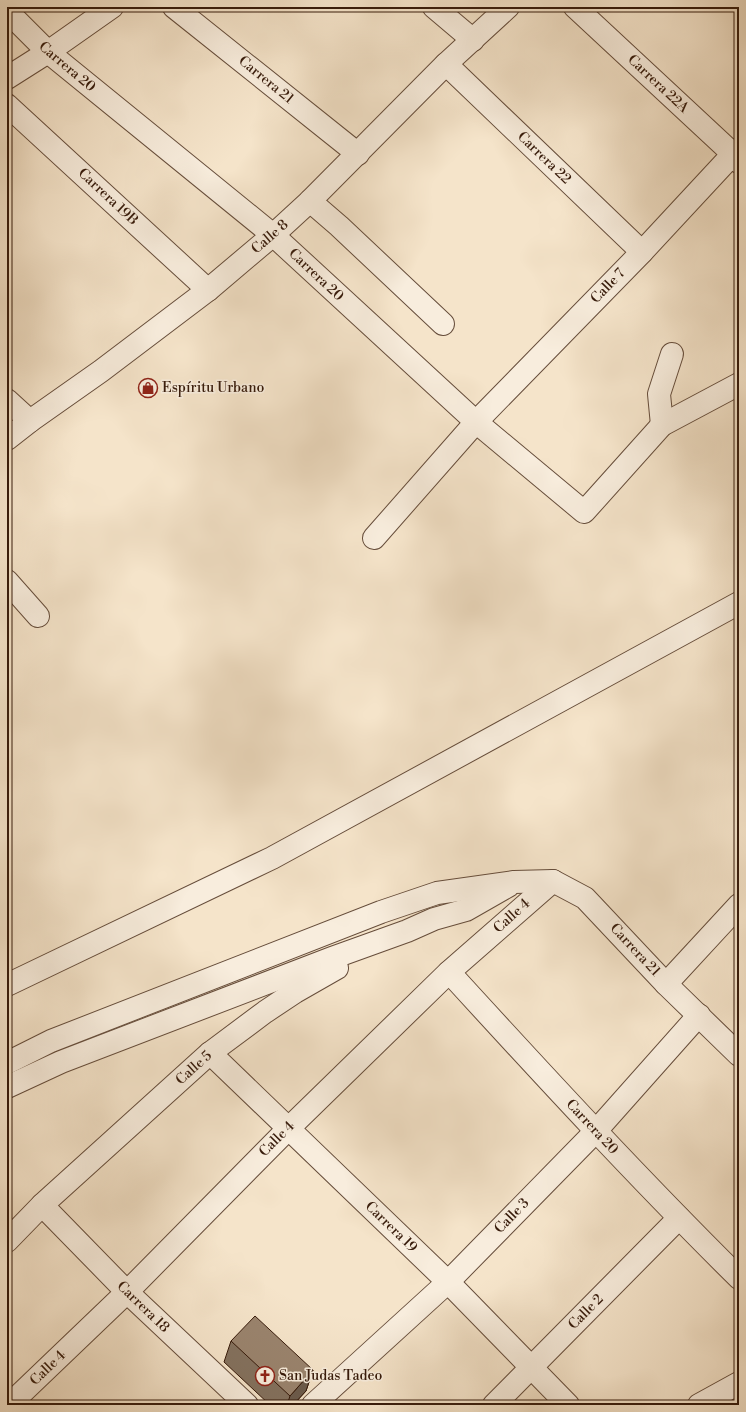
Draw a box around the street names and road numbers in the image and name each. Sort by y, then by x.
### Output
street label: Carrera 20 [35,38,99,96]
street label: Carrera 22A [623,51,693,117]
street label: Carrera 21 [235,52,297,108]
street label: Carrera 22 [513,128,575,188]
street label: Carrera 19B [74,165,142,229]
street label: Calle 8 [248,216,292,258]
street label: Carrera 20 [285,245,347,305]
street label: Calle 7 [587,265,629,307]
street label: Calle 4 [490,895,534,937]
street label: Carrera 21 [606,920,664,980]
street label: Calle 5 [172,1047,216,1089]
street label: Carrera 20 [562,1096,622,1158]
street label: Calle 4 [255,1117,299,1161]
street label: Calle 3 [491,1194,533,1238]
street label: Carrera 19 [361,1198,421,1256]
street label: Carrera 18 [113,1277,173,1337]
street label: Calle 2 [564,1290,608,1334]
street label: Calle 4 [26,1346,70,1390]

